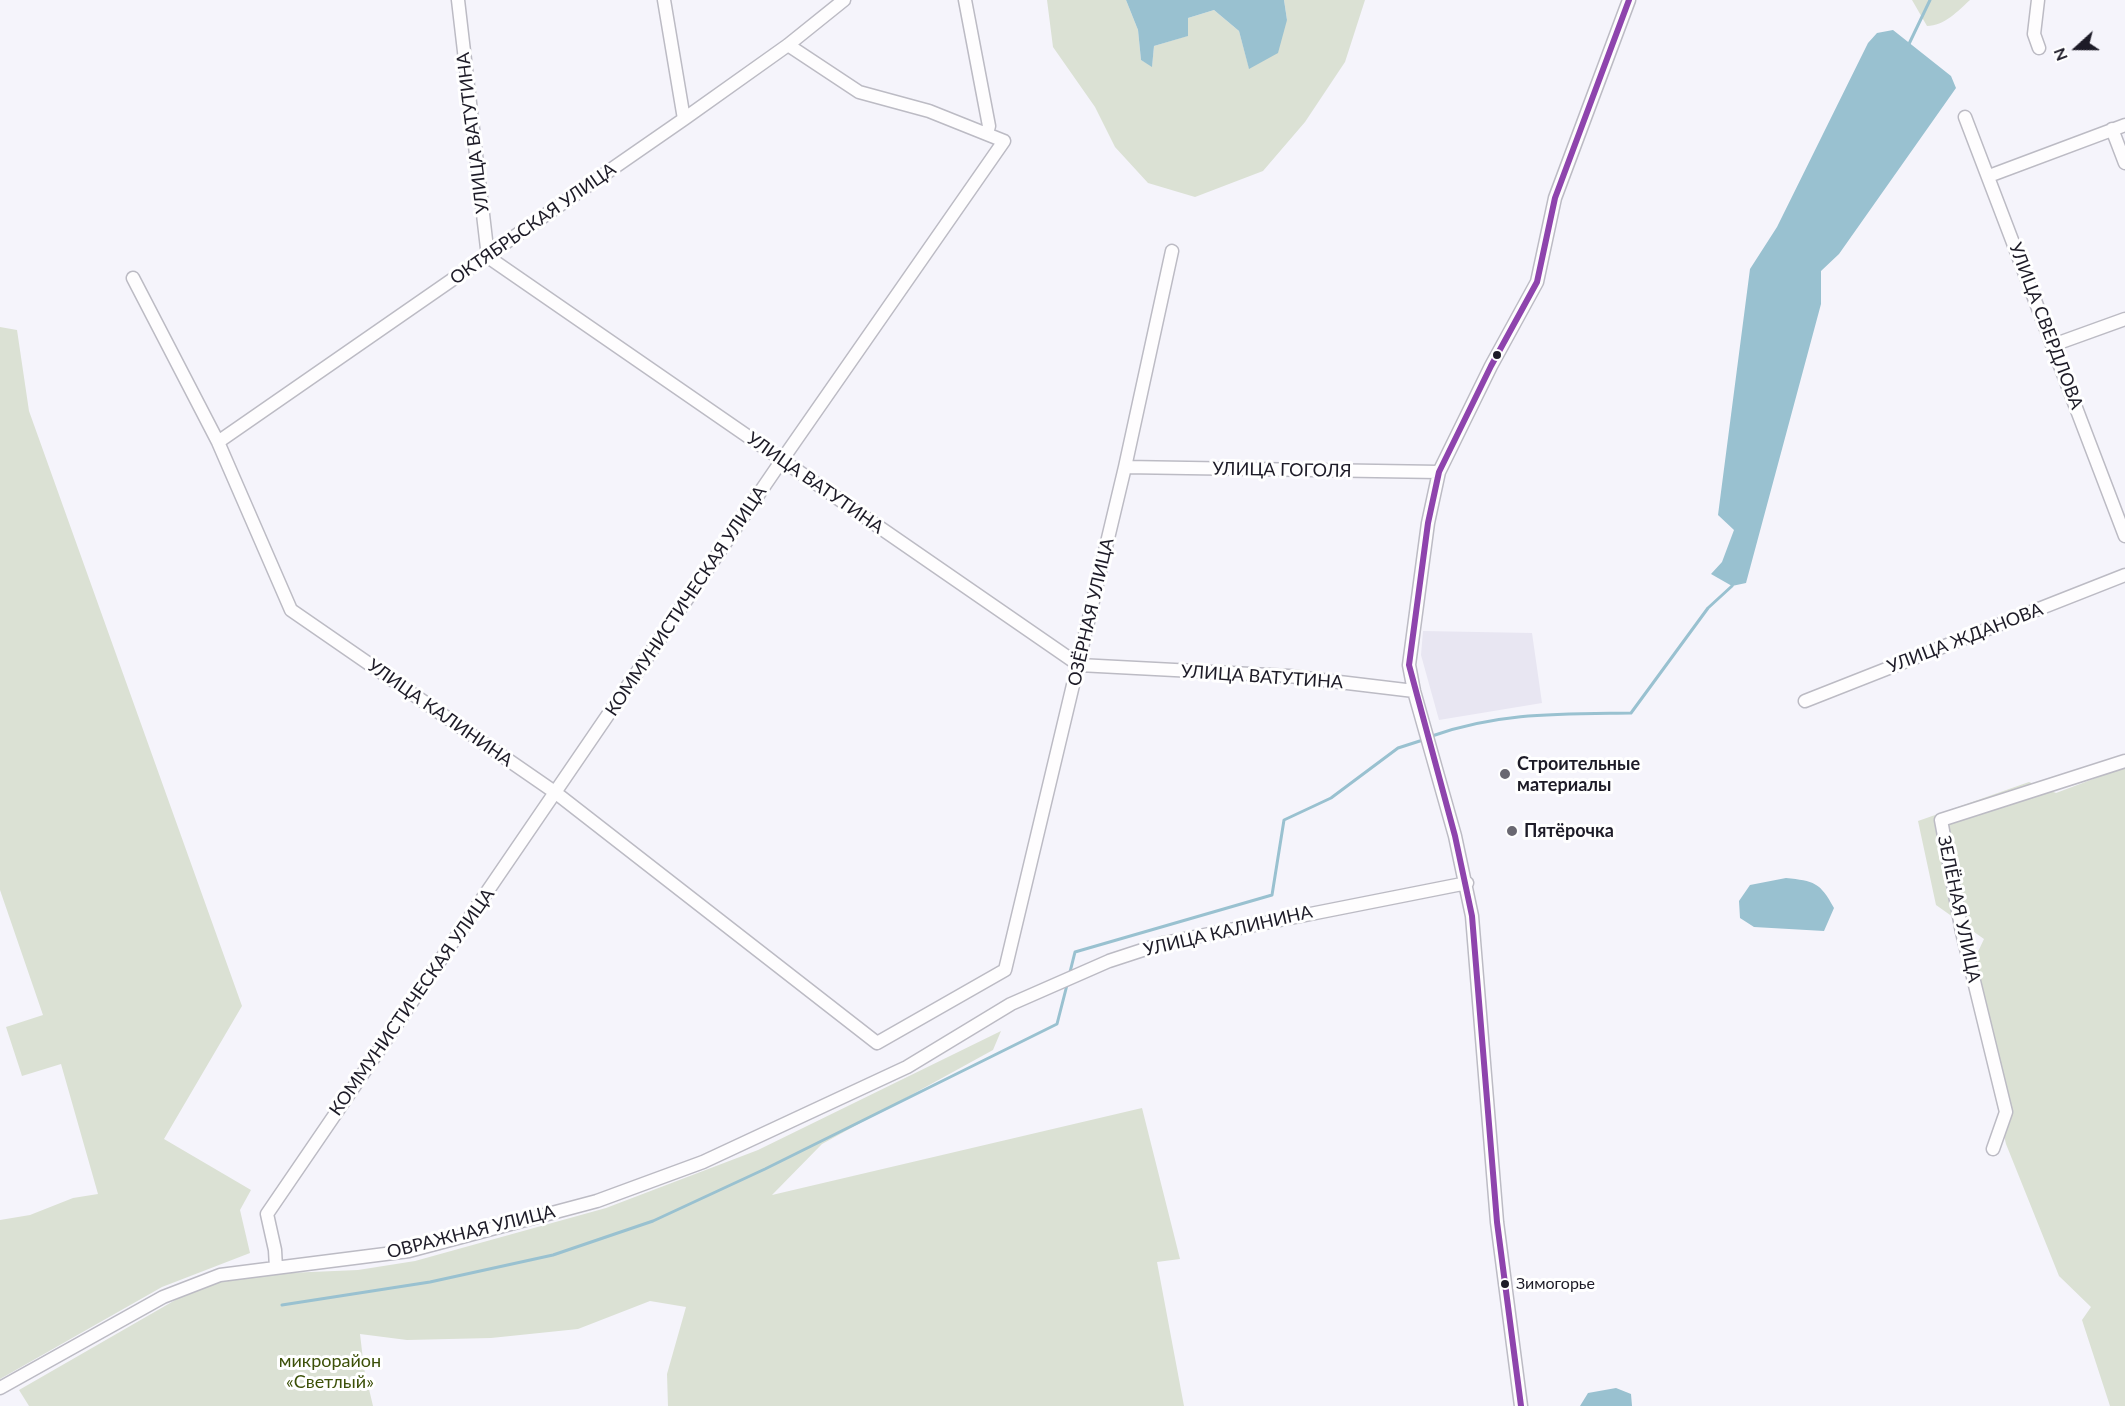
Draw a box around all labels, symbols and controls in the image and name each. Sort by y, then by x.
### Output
north arrow [2047,18,2107,78]
text: N [2049,45,2071,64]
street label: УЛИЦА ВАТУТИНА [452,51,494,215]
street label: ОКТЯБРЬСКАЯ УЛИЦА [446,159,620,289]
street label: УЛИЦА СВЕРДЛОВА [2004,240,2088,412]
unlabelled marker [1491,349,1503,361]
street label: УЛИЦА ВАТУТИНА [742,428,888,538]
street label: УЛИЦА ГОГОЛЯ [1212,458,1352,482]
street label: КОММУНИСТИЧЕСКАЯ УЛИЦА [601,482,771,720]
street label: ОЗЁРНАЯ УЛИЦА [1063,536,1119,688]
street label: УЛИЦА ЖДАНОВА [1884,598,2046,678]
street label: УЛИЦА КАЛИНИНА [363,655,517,771]
street label: УЛИЦА ВАТУТИНА [1180,661,1344,693]
place label: Строительные материалы [1517,753,1640,795]
marker: Строительные материалы [1498,767,1512,781]
place label: Пятёрочка [1524,820,1614,842]
marker: Пятёрочка [1505,824,1519,838]
street label: ЗЕЛЁНАЯ УЛИЦА [1933,833,1985,985]
street label: КОММУНИСТИЧЕСКАЯ УЛИЦА [325,884,499,1120]
street label: УЛИЦА КАЛИНИНА [1142,901,1314,961]
street label: ОВРАЖНАЯ УЛИЦА [385,1201,557,1263]
place label: Зимогорье [1516,1274,1595,1294]
marker: Зимогорье [1499,1278,1511,1290]
park label: микрорайон «Светлый» [279,1350,381,1392]

